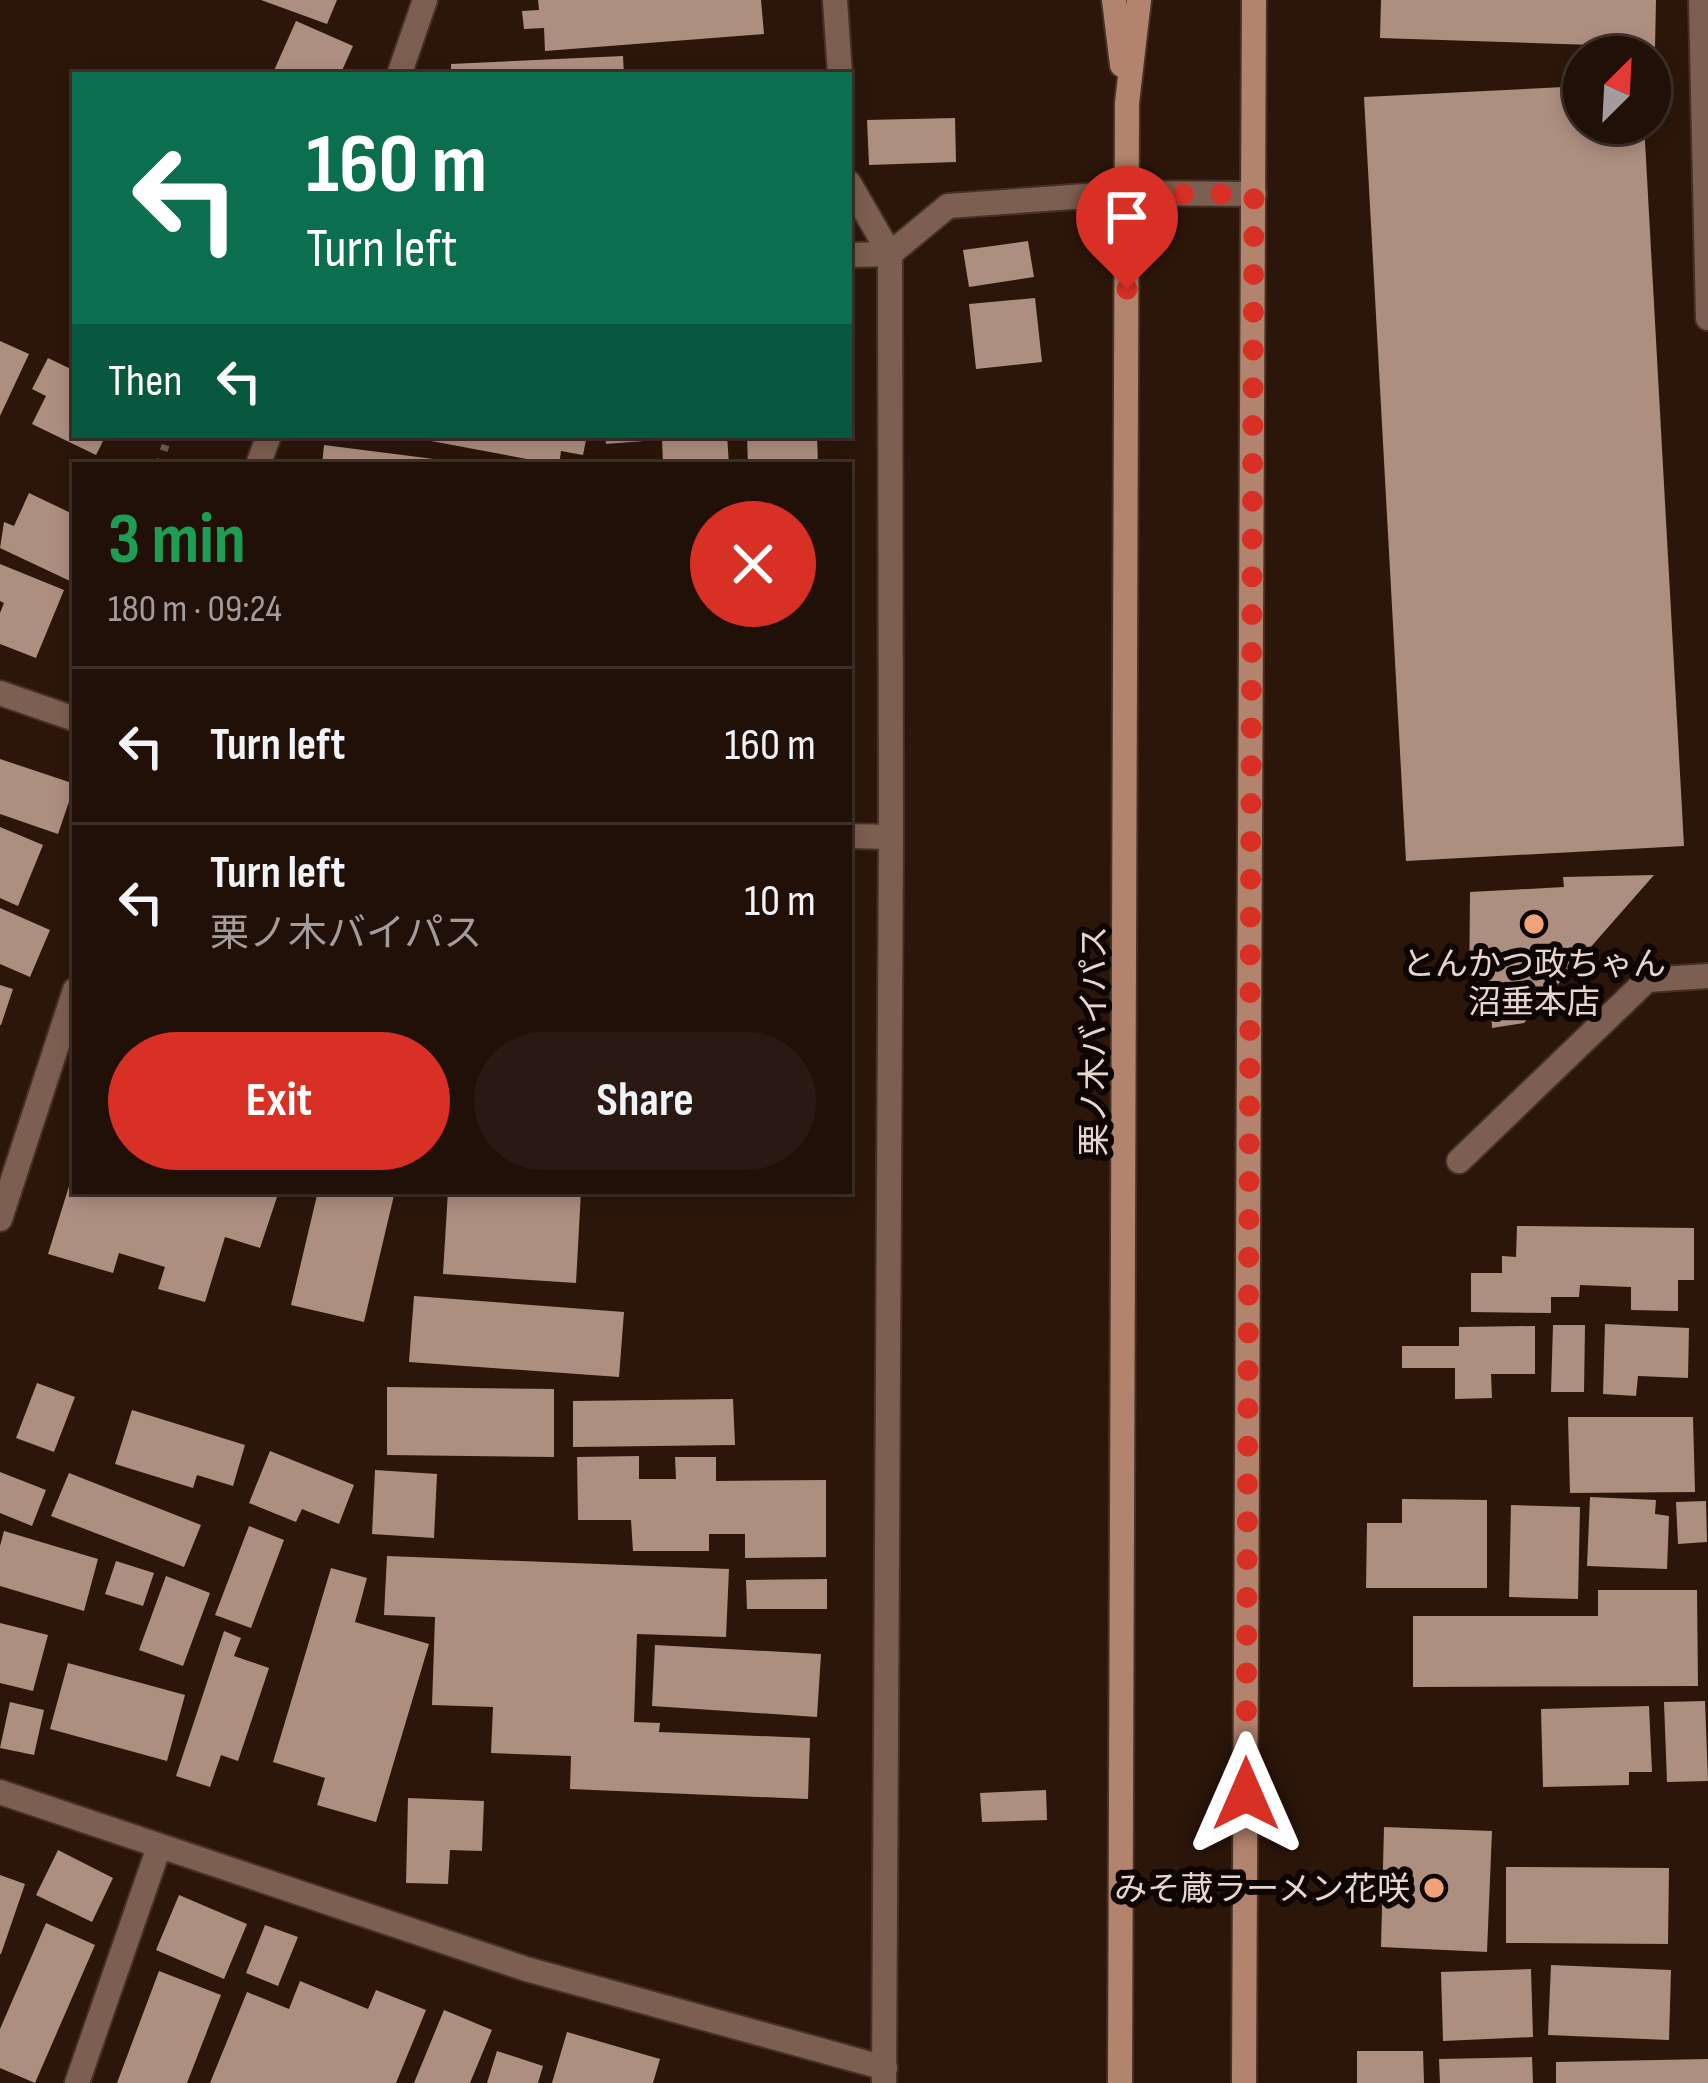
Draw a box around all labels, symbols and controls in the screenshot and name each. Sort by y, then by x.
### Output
north arrow [1563,36,1671,144]
map controls [1563,36,1671,144]
text: 160 m [306,115,487,216]
icon: left [108,120,264,276]
pin [1076,166,1178,289]
icon: arrive [1094,184,1160,250]
text: Turn left [306,217,458,282]
icon: left [206,348,272,414]
text: Then [108,354,182,409]
text: 3 min [108,497,246,584]
button: close [690,501,816,627]
text: 180 m · 09:24 [108,586,282,633]
icon: left [108,713,174,779]
text: Turn left [210,718,345,773]
text: 160 m [724,718,816,773]
text: Turn left [210,846,345,901]
icon: left [108,869,174,935]
text: 10 m [744,874,816,929]
text: 栗ノ木バイパス [210,911,482,958]
marker: とんかつ政ちゃん 沼垂本店 [1521,911,1547,937]
street label: 栗ノ木バイパス [1075,926,1115,1156]
place label: とんかつ政ちゃん 沼垂本店 [1402,945,1666,1023]
button: Exit [108,1032,450,1170]
button: Share [474,1032,816,1170]
position arrow [1183,1731,1309,1857]
place label: みそ蔵ラーメン花咲 [1114,1870,1410,1910]
marker: みそ蔵ラーメン花咲 [1421,1875,1447,1901]

